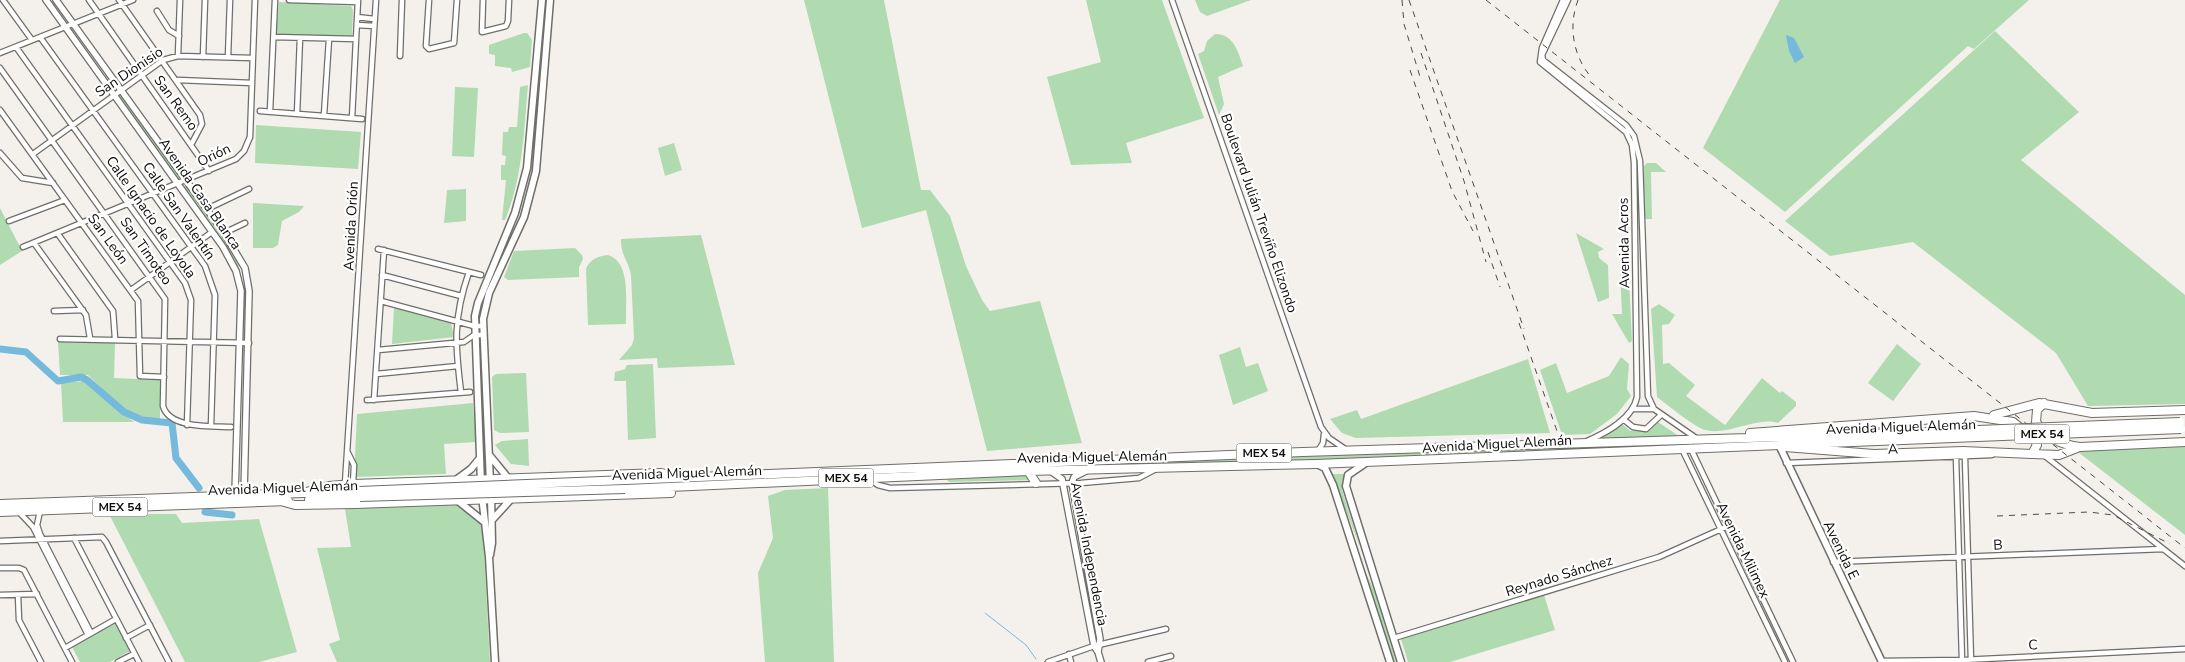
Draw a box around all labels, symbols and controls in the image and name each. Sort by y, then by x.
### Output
street label: San Dionisio [91,42,167,102]
street label: San Remo [150,72,203,135]
street label: Boulevard Julián Treviño Elizondo [1216,111,1302,315]
street label: Avenida Casa Blanca [154,134,246,254]
street label: Orión [194,139,234,171]
street label: Calle Ignacio de Loyola [102,152,200,282]
street label: Calle San Valentín [138,158,220,264]
street label: Avenida Orión [339,181,363,271]
street label: Avenida Acros [1614,197,1634,289]
street label: San León [83,210,133,268]
street label: San Timoteo [116,213,177,289]
street label: Avenida Miguel Alemán [1826,415,1976,439]
road number: MEX 54 [2014,424,2070,444]
street label: Avenida Miguel Alemán [1421,431,1573,457]
street label: A [1888,439,1898,459]
road number: MEX 54 [1236,443,1292,462]
street label: Avenida Miguel Alemán [1017,446,1167,468]
street label: Avenida Miguel Alemán [612,461,762,485]
road number: MEX 54 [818,468,874,488]
street label: Avenida Miguel Alemán [208,476,358,500]
street label: Avenida Independencia [1066,480,1112,628]
road number: MEX 54 [92,498,148,516]
street label: Avenida Milimex [1712,499,1775,602]
street label: Avenida E [1819,518,1863,582]
street label: B [1993,535,2003,555]
street label: Reynado Sánchez [1503,551,1615,601]
street label: C [2028,635,2038,655]

